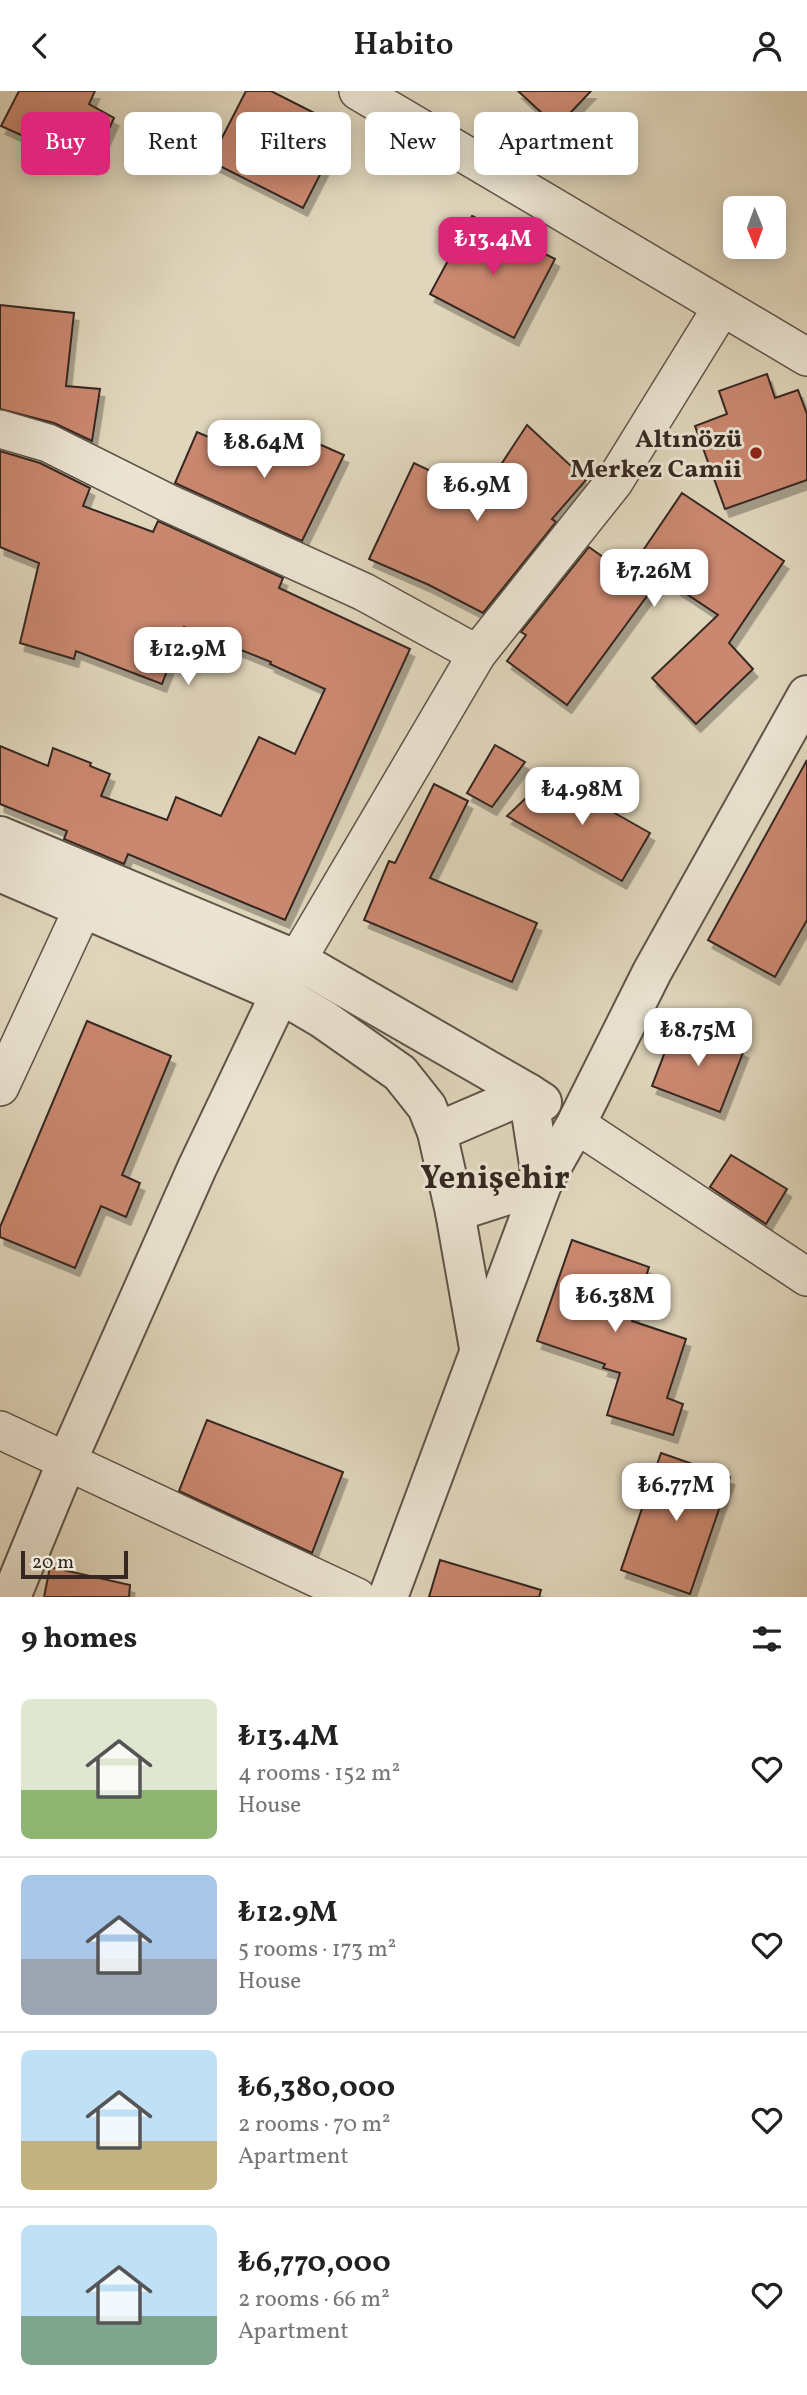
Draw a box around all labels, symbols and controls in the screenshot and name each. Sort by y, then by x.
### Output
text: Habito [354,24,453,68]
icon: back [21,27,59,65]
icon: person [748,27,786,65]
chip: Buy [21,112,110,175]
chip: Rent [124,112,222,175]
chip: Filters [236,112,351,175]
chip: New [365,112,460,175]
chip: Apartment [474,112,638,175]
north arrow [723,196,786,259]
map controls [723,196,786,259]
pin: ₺13.4M [436,218,550,277]
text: ₺13.4M [454,224,532,256]
pin: ₺8.64M [207,421,321,480]
place label: Altınözü Merkez Camii [570,422,742,488]
text: ₺8.64M [224,427,304,459]
marker: Altınözü Merkez Camii [748,445,764,461]
pin: ₺6.9M [428,463,526,523]
text: ₺6.9M [443,470,511,502]
pin: ₺7.26M [597,549,711,609]
text: ₺7.26M [616,556,692,588]
pin: ₺12.9M [131,627,245,687]
text: ₺12.9M [150,634,226,666]
pin: ₺4.98M [525,767,639,827]
text: ₺4.98M [541,774,623,806]
pin: ₺8.75M [641,1009,755,1068]
text: ₺8.75M [660,1015,736,1047]
district label: Yenişehir [420,1157,570,1203]
pin: ₺6.38M [558,1275,672,1334]
text: ₺6.38M [576,1281,654,1313]
pin: ₺6.77M [619,1463,733,1523]
text: ₺6.77M [638,1470,714,1502]
scale bar [21,1548,128,1580]
text: 20 m [32,1550,74,1576]
text: 9 homes [21,1618,137,1660]
icon: filters [748,1620,786,1658]
text: ₺13.4M [238,1716,339,1758]
icon: home [77,1727,161,1811]
icon: heart [748,1750,786,1788]
text: 4 rooms · 152 m² [238,1758,400,1790]
text: House [238,1790,301,1822]
text: ₺12.9M [238,1892,337,1934]
icon: home [77,1903,161,1987]
icon: heart [748,1926,786,1964]
text: 5 rooms · 173 m² [238,1934,396,1966]
text: House [238,1966,301,1998]
text: ₺6,380,000 [238,2067,395,2109]
icon: home [77,2078,161,2162]
icon: heart [748,2101,786,2139]
text: 2 rooms · 70 m² [238,2109,391,2141]
text: Apartment [238,2141,349,2173]
text: ₺6,770,000 [238,2242,391,2284]
icon: home [77,2253,161,2337]
icon: heart [748,2276,786,2314]
text: 2 rooms · 66 m² [238,2284,390,2316]
text: Apartment [238,2316,349,2348]

